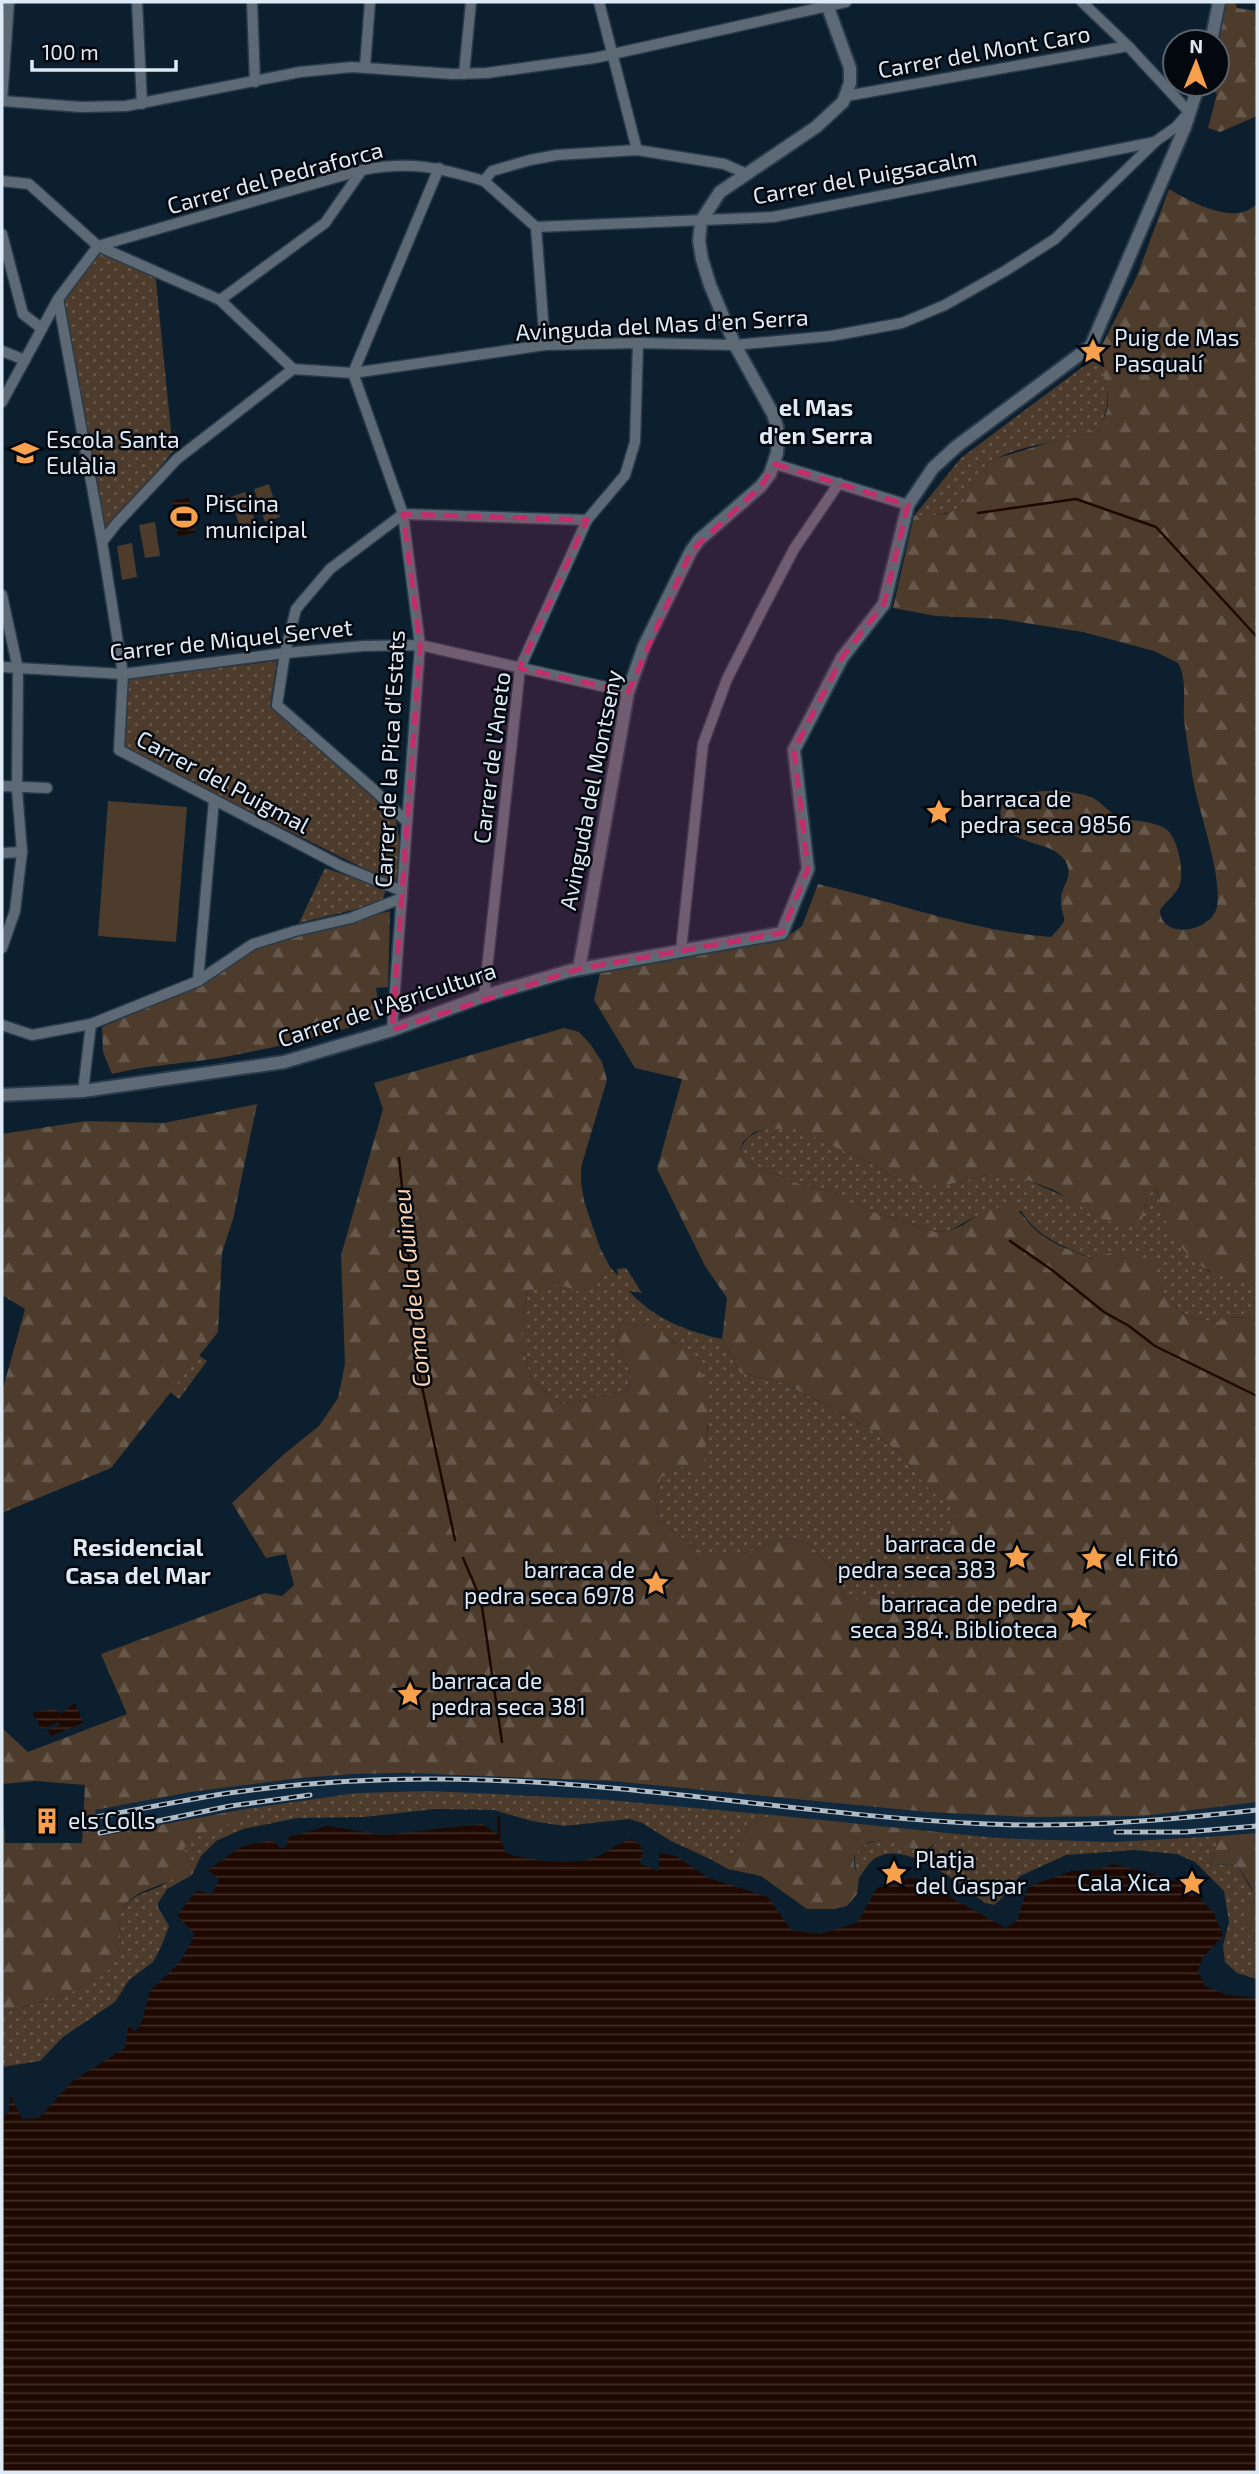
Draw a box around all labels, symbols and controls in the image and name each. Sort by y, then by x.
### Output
street label: Carrer del Mont Caro [875,19,1092,83]
scale bar [32,28,175,72]
north arrow [1161,28,1231,98]
text: N [1189,34,1203,57]
text: 100 m [42,39,99,64]
street label: Carrer del Pedraforca [164,135,386,219]
street label: Carrer del Puigsacalm [750,142,979,210]
street label: Avinguda del Mas d'en Serra [515,302,809,346]
place label: Puig de Mas Pasqualí [1114,323,1240,377]
place icon: Puig de Mas Pasqualí [1078,336,1108,366]
district label: el Mas d'en Serra [759,392,873,449]
place label: Escola Santa Eulàlia [46,425,180,479]
school or university icon: Escola Santa Eulàlia [10,438,40,468]
place label: Piscina municipal [205,489,307,543]
sports icon: Piscina municipal [169,502,199,532]
street label: Carrer de Miquel Servet [108,612,354,666]
street label: Carrer de la Pica d'Estats [368,629,410,889]
street label: Avinguda del Montseny [553,667,627,912]
street label: Carrer de l'Aneto [467,670,515,845]
street label: Carrer del Puigmal [132,724,315,839]
place label: barraca de pedra seca 9856 [960,784,1132,838]
place icon: barraca de pedra seca 9856 [924,797,954,827]
street label: Carrer de l'Agricultura [274,956,499,1053]
water label: Coma de la Guineu [386,1187,435,1389]
place label: barraca de pedra seca 383 [838,1529,996,1583]
district label: Residencial Casa del Mar [65,1532,212,1589]
place icon: barraca de pedra seca 383 [1002,1542,1032,1572]
place icon: el Fitó [1079,1543,1109,1573]
place label: el Fitó [1115,1543,1179,1571]
place label: barraca de pedra seca 6978 [464,1555,635,1609]
place icon: barraca de pedra seca 6978 [641,1568,671,1598]
place label: barraca de pedra seca 384. Biblioteca [850,1589,1058,1643]
place icon: barraca de pedra seca 384. Biblioteca [1064,1602,1094,1632]
place label: barraca de pedra seca 381 [431,1666,586,1720]
place icon: barraca de pedra seca 381 [395,1679,425,1709]
building icon: els Colls [32,1806,62,1836]
place label: els Colls [68,1806,156,1834]
place label: Platja del Gaspar [915,1845,1026,1899]
place icon: Platja del Gaspar [879,1858,909,1888]
place label: Cala Xica [1077,1868,1171,1896]
place icon: Cala Xica [1177,1868,1207,1898]

